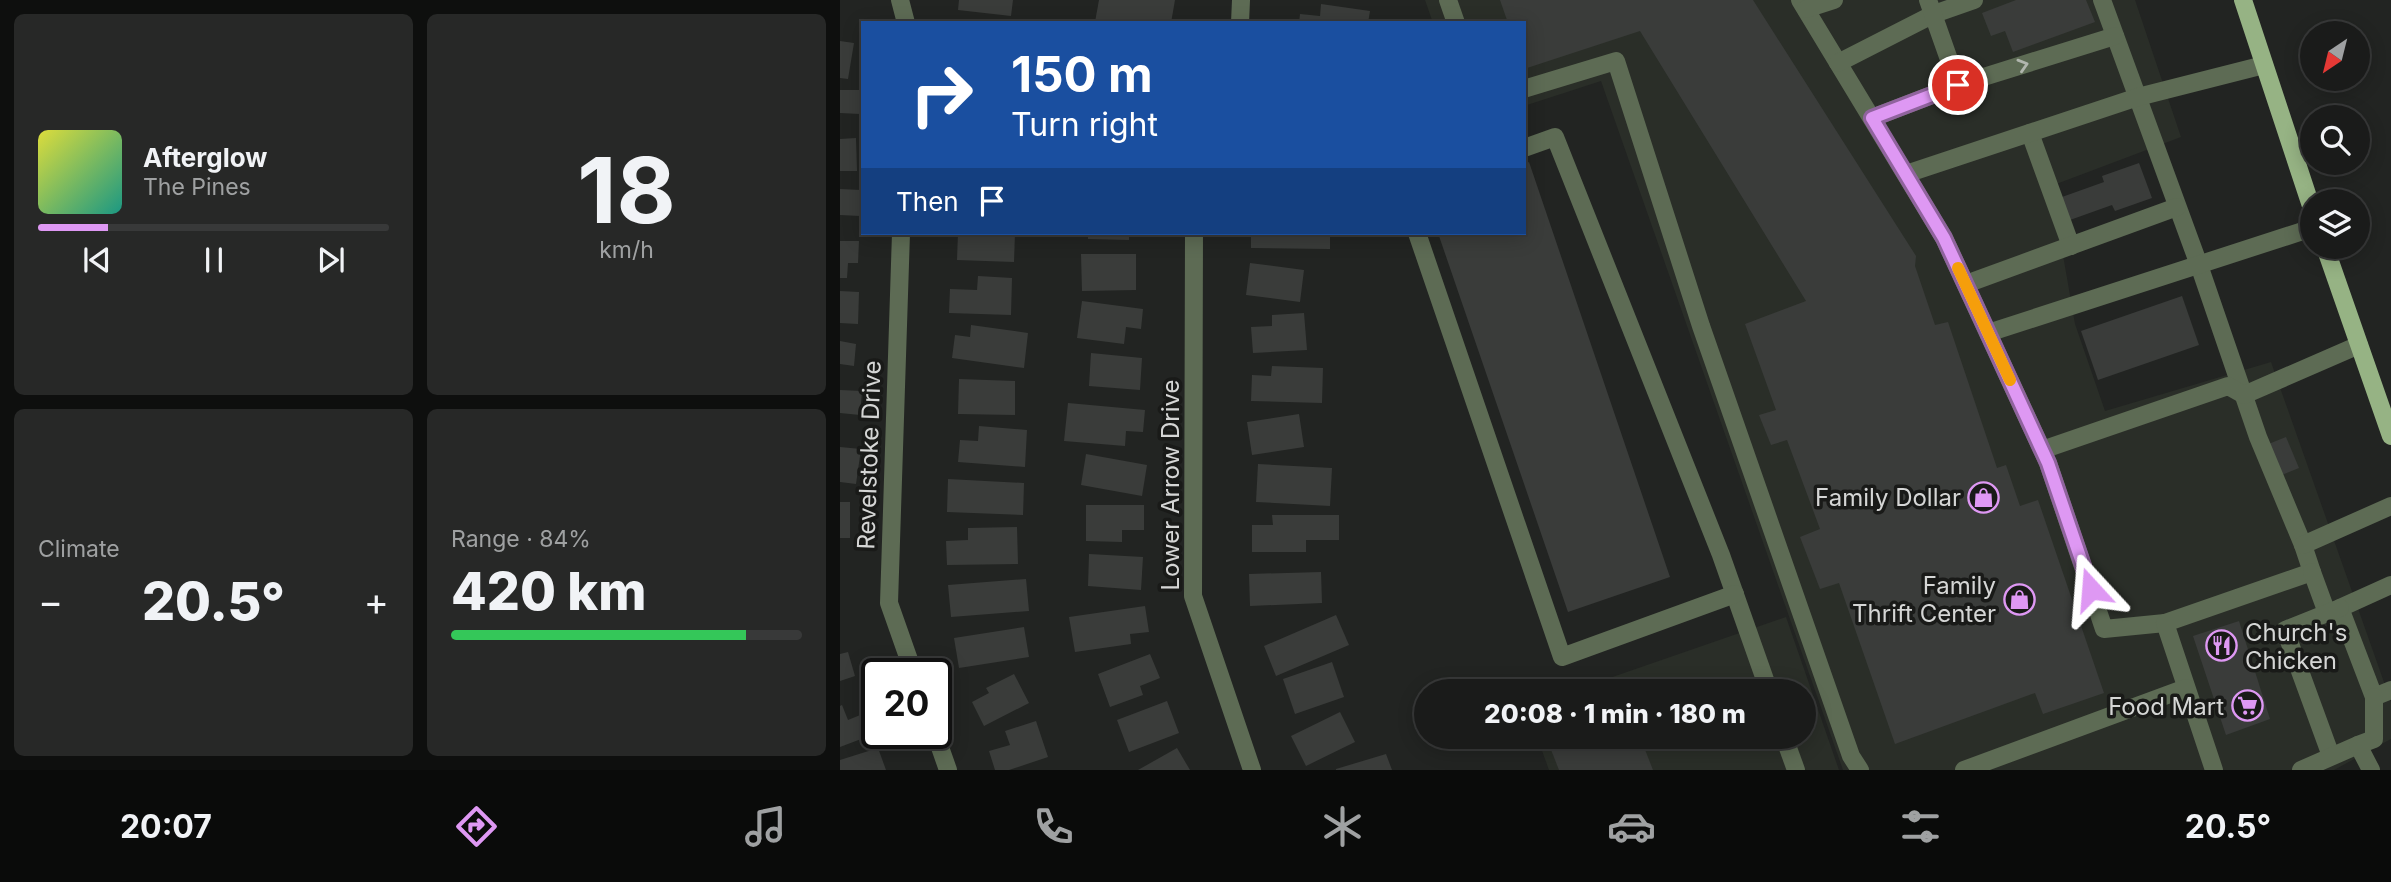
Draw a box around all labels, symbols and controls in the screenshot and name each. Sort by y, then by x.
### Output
north arrow [2300,21,2370,91]
map controls [2300,21,2370,259]
text: 150 m [1011,45,1153,104]
icon: right [896,49,987,140]
pin [1928,55,1988,115]
one-way arrow [2017,59,2029,73]
icon: arrive [1939,66,1977,104]
text: Turn right [1011,105,1158,144]
button: search [2300,105,2370,175]
text: 18 [577,135,676,245]
text: Afterglow [143,142,267,173]
text: The Pines [143,173,251,201]
icon: arrive [973,182,1011,220]
text: Then [896,186,959,217]
button: layers [2300,189,2370,259]
text: km/h [599,236,654,264]
icon: previous [78,241,116,279]
icon: pause [195,241,233,279]
icon: next [312,241,350,279]
street label: Revelstoke Drive [851,360,887,550]
street label: Lower Arrow Drive [1156,379,1185,591]
shop icon: Family Dollar [1967,480,2001,514]
place label: Family Dollar [1815,483,1961,512]
text: Range · 84% [451,525,591,553]
text: Climate [38,535,120,563]
position arrow [2054,552,2128,626]
text: 420 km [451,560,646,623]
text: 20.5° [142,570,285,633]
place label: Family Thrift Center [1852,571,1996,628]
text: − [38,578,63,624]
text: + [364,578,389,624]
shop icon: Family Thrift Center [2002,582,2036,616]
place label: Church's Chicken [2245,618,2347,675]
restaurant icon: Church's Chicken [2205,629,2239,663]
speed limit sign: 20 [861,658,952,749]
supermarket icon: Food Mart [2230,689,2264,723]
place label: Food Mart [2108,692,2224,721]
text: 20:08 · 1 min · 180 m [1484,698,1746,729]
icon: directions [452,802,501,851]
icon: music [741,802,790,851]
icon: phone [1029,802,1078,851]
icon: climate [1318,802,1367,851]
icon: car [1607,802,1656,851]
icon: filters [1896,802,1945,851]
text: 20:07 [120,807,212,846]
text: 20.5° [2185,807,2271,846]

